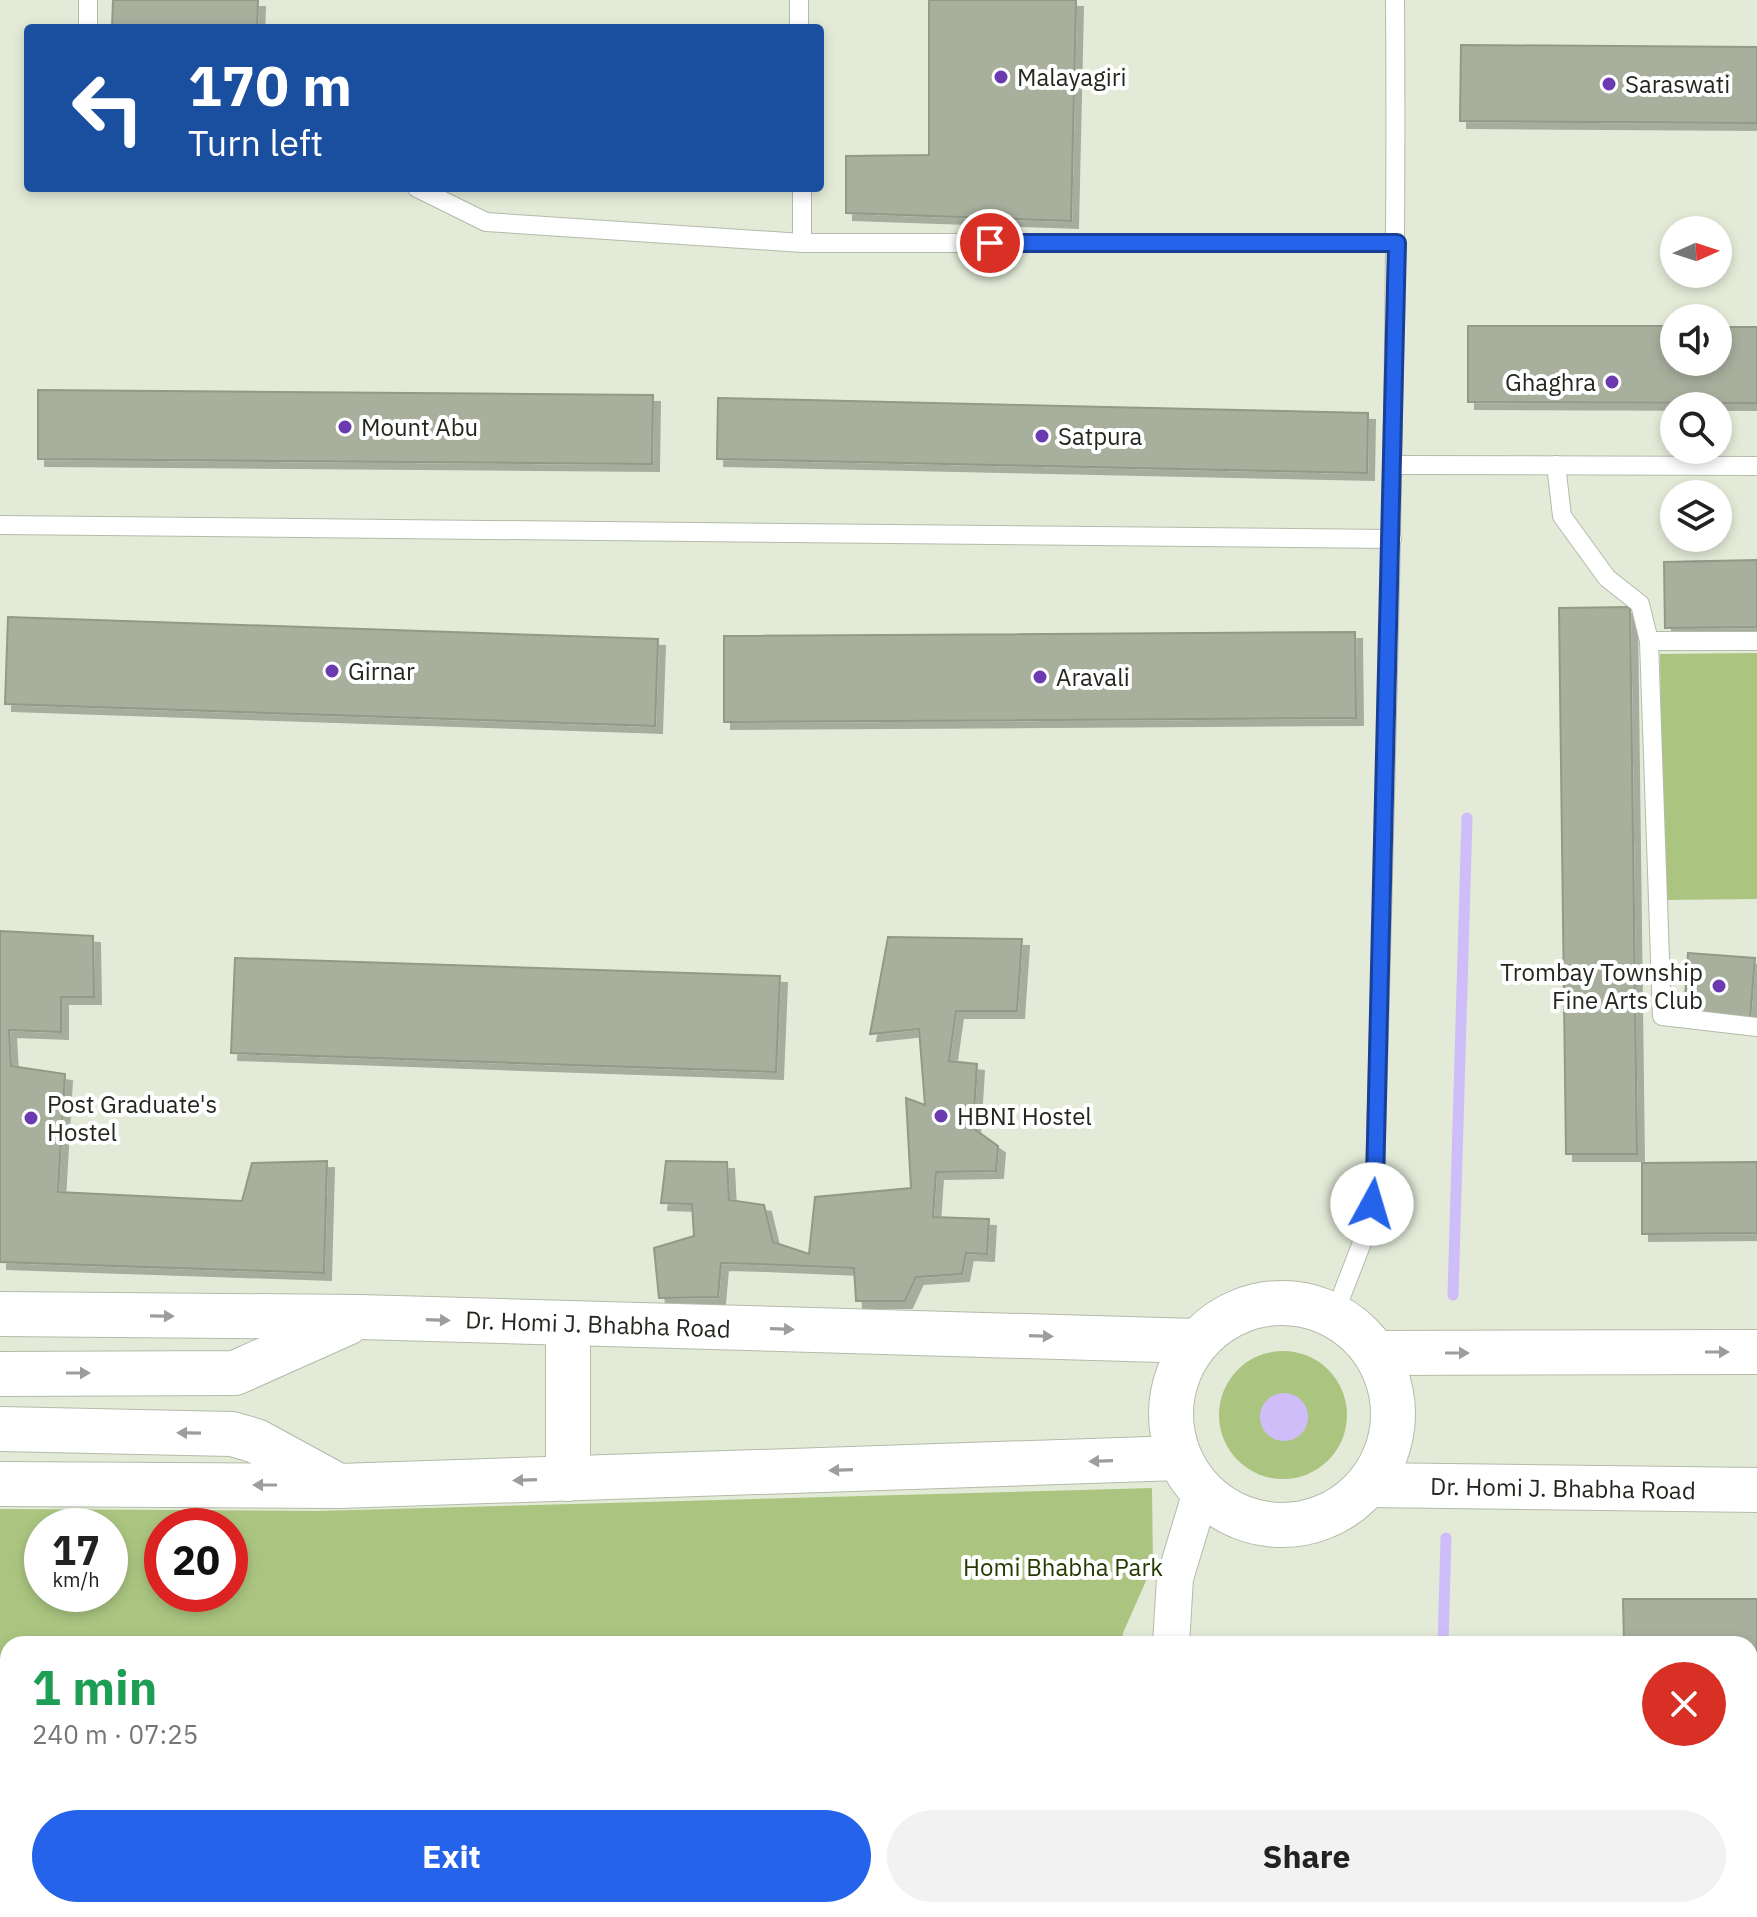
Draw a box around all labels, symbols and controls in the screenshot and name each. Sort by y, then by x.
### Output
text: 170 m [188,49,352,121]
icon: left [56,56,160,160]
place label: Malayagiri [1017,61,1126,93]
marker: Malayagiri [992,68,1010,86]
place label: Saraswati [1625,68,1730,100]
marker: Saraswati [1600,75,1618,93]
text: Turn left [188,119,323,166]
pin [956,209,1024,277]
north arrow [1660,216,1732,288]
map controls [1660,216,1732,552]
icon: arrive [968,221,1012,265]
button: sound [1660,304,1732,376]
place label: Ghaghra [1505,366,1596,398]
marker: Ghaghra [1603,373,1621,391]
button: search [1660,392,1732,464]
place label: Mount Abu [361,411,478,443]
marker: Mount Abu [336,418,354,436]
place label: Satpura [1058,420,1142,452]
marker: Satpura [1033,427,1051,445]
button: layers [1660,480,1732,552]
place label: Girnar [348,655,415,687]
place label: Aravali [1056,661,1130,693]
marker: Girnar [323,662,341,680]
marker: Aravali [1031,668,1049,686]
place label: Trombay Township Fine Arts Club [1500,956,1703,1016]
marker: Trombay Township Fine Arts Club [1710,977,1728,995]
place label: Post Graduate's Hostel [47,1088,217,1148]
place label: HBNI Hostel [957,1100,1092,1132]
marker: HBNI Hostel [932,1107,950,1125]
marker: Post Graduate's Hostel [22,1109,40,1127]
position arrow [1330,1162,1414,1246]
street label: Dr. Homi J. Bhabha Road [465,1303,731,1345]
one-way arrow [150,1309,175,1322]
one-way arrow [426,1313,451,1326]
one-way arrow [770,1323,795,1336]
one-way arrow [1029,1330,1054,1343]
one-way arrow [1705,1346,1730,1358]
one-way arrow [1445,1347,1470,1359]
one-way arrow [66,1367,91,1379]
one-way arrow [176,1427,201,1439]
one-way arrow [1088,1454,1113,1467]
one-way arrow [828,1463,853,1476]
street label: Dr. Homi J. Bhabha Road [1430,1470,1696,1506]
one-way arrow [512,1474,537,1487]
one-way arrow [252,1479,277,1492]
speed limit sign: 20 [144,1508,248,1612]
text: 17 [52,1524,100,1576]
park label: Homi Bhabha Park [963,1551,1163,1583]
text: km/h [52,1566,100,1593]
text: 1 min [32,1656,157,1718]
button: close [1642,1662,1726,1746]
text: 240 m · 07:25 [32,1717,198,1751]
button: Exit [32,1810,871,1902]
button: Share [887,1810,1726,1902]

